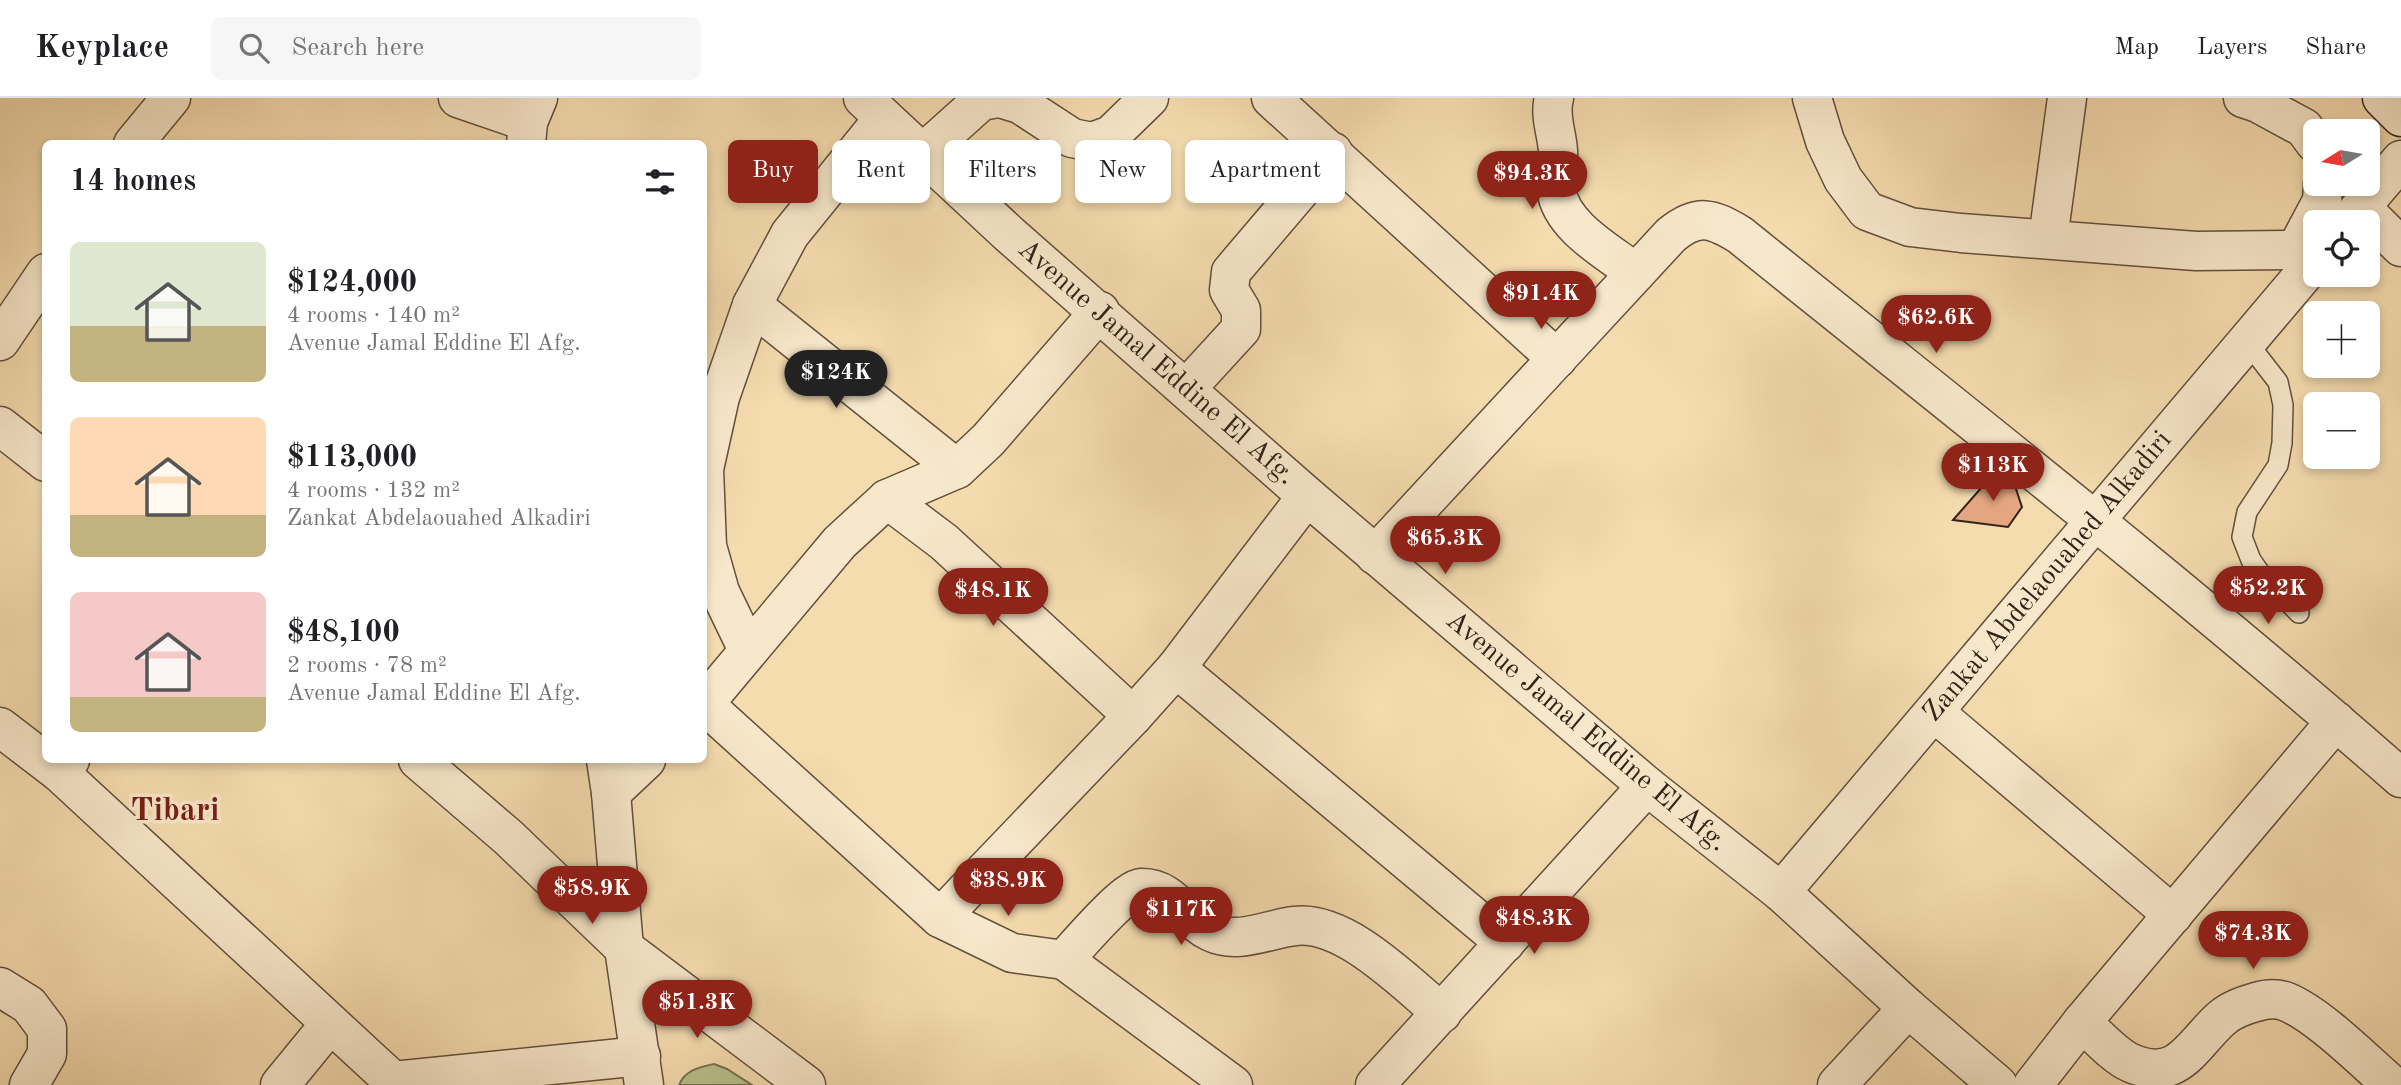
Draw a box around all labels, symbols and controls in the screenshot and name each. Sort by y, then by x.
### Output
search box [211,17,701,80]
icon: search [235,29,273,67]
text: Keyplace [35,32,169,65]
text: Search here [291,35,424,61]
text: Map [2115,36,2159,60]
text: Layers [2197,36,2267,60]
text: Share [2305,36,2366,60]
north arrow [2303,119,2380,196]
map controls [2303,119,2380,469]
chip: Buy [728,140,818,203]
chip: Rent [832,140,930,203]
chip: Filters [944,140,1061,203]
chip: New [1075,140,1171,203]
chip: Apartment [1185,140,1345,203]
pin: $94.3K [1475,152,1589,211]
text: $94.3K [1493,162,1571,185]
icon: filters [641,163,679,201]
text: 14 homes [70,167,196,197]
button: locate [2303,210,2380,287]
street label: Avenue Jamal Eddine El Afg. [1012,235,1300,491]
text: $124,000 [287,268,417,298]
icon: home [126,270,210,354]
pin: $91.4K [1484,272,1598,331]
text: $91.4K [1502,282,1580,305]
pin: $62.6K [1879,296,1993,355]
button: + [2303,301,2380,378]
text: 4 rooms · 140 m² [287,304,460,327]
text: $62.6K [1897,306,1975,329]
text: Avenue Jamal Eddine El Afg. [287,332,581,355]
pin: $124K [787,350,885,410]
text: $124K [800,361,872,384]
button: − [2303,392,2380,469]
street label: Zankat Abdelaouahed Alkadiri [1918,426,2178,728]
text: $113,000 [287,443,417,473]
pin: $113K [1944,444,2042,503]
icon: home [126,445,210,529]
text: $113K [1957,454,2029,477]
text: 4 rooms · 132 m² [287,479,460,502]
text: Zankat Abdelaouahed Alkadiri [287,507,591,530]
pin: $65.3K [1388,517,1502,576]
text: $65.3K [1406,527,1484,550]
pin: $52.2K [2211,566,2325,626]
pin: $48.1K [936,568,1050,628]
text: $52.2K [2229,577,2307,600]
text: $48.1K [954,579,1032,602]
street label: Avenue Jamal Eddine El Afg. [1440,606,1732,858]
text: $48,100 [287,618,400,648]
icon: home [126,620,210,704]
text: 2 rooms · 78 m² [287,654,447,677]
text: Avenue Jamal Eddine El Afg. [287,682,581,705]
district label: Tibari [131,796,219,828]
pin: $38.9K [951,858,1065,918]
pin: $58.9K [535,866,649,926]
text: $38.9K [969,869,1047,892]
text: $58.9K [553,877,631,900]
pin: $117K [1132,888,1230,947]
pin: $48.3K [1477,896,1591,956]
text: $117K [1145,898,1217,921]
text: $48.3K [1495,907,1573,930]
pin: $74.3K [2196,912,2310,971]
text: $74.3K [2214,922,2292,945]
pin: $51.3K [640,981,754,1040]
text: $51.3K [658,991,736,1014]

